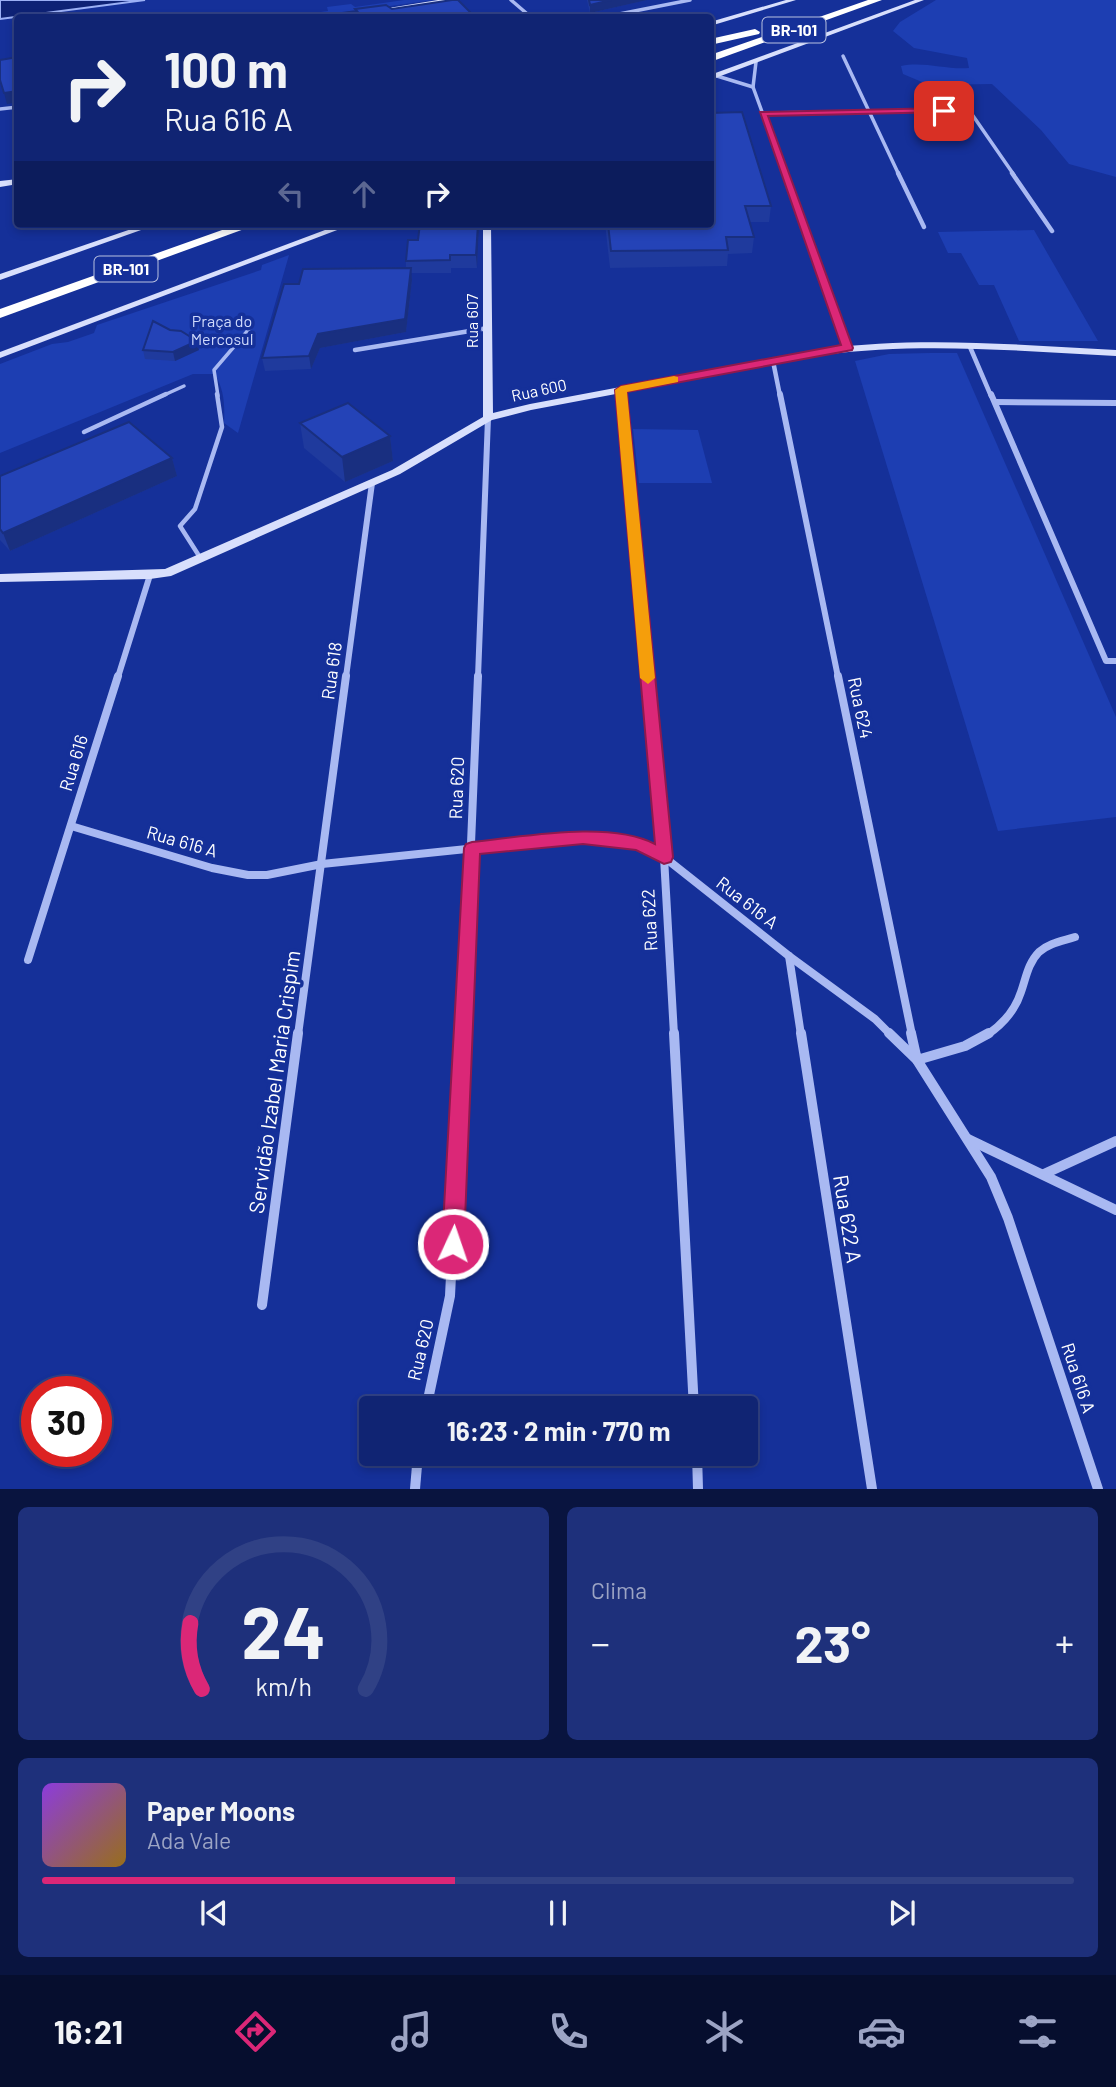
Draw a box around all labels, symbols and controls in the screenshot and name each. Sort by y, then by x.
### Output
road number: BR-101 [762,18,826,42]
text: 100 m [164,39,288,98]
icon: right [49,42,140,133]
pin [914,81,974,141]
icon: arrive [925,92,963,130]
text: Rua 616 A [164,99,293,137]
icon: left [272,175,310,213]
icon: ahead [345,175,383,213]
icon: right [418,175,456,213]
road number: BR-101 [94,256,158,282]
street label: Rua 607 [462,293,481,348]
park label: Praça do Mercosul [191,311,253,348]
street label: Rua 600 [509,374,568,405]
street label: Rua 618 [316,641,346,701]
street label: Rua 624 [844,675,878,741]
street label: Rua 616 [54,732,92,794]
street label: Rua 620 [444,756,468,820]
street label: Rua 616 A [144,820,220,862]
street label: Rua 616 A [712,871,783,933]
street label: Rua 622 [636,889,662,952]
street label: Servidão Izabel Maria Crispim [243,949,304,1215]
street label: Rua 622 A [829,1173,868,1265]
position arrow [416,1207,490,1281]
street label: Rua 620 [402,1317,438,1383]
street label: Rua 616 A [1057,1340,1101,1416]
speed limit sign: 30 [21,1376,112,1467]
text: 16:23 · 2 min · 770 m [447,1415,670,1446]
text: Clima [591,1576,647,1604]
text: 24 [241,1587,326,1675]
text: 23° [794,1611,871,1673]
text: − [591,1619,610,1665]
text: + [1055,1619,1074,1665]
text: km/h [255,1671,312,1701]
text: Paper Moons [147,1795,295,1826]
text: Ada Vale [147,1826,231,1854]
icon: previous [195,1894,233,1932]
icon: pause [539,1894,577,1932]
icon: next [883,1894,921,1932]
icon: directions [231,2007,280,2056]
icon: music [387,2007,436,2056]
icon: phone [544,2007,593,2056]
icon: climate [700,2007,749,2056]
icon: car [857,2007,906,2056]
icon: filters [1013,2007,1062,2056]
text: 16:21 [54,2012,123,2050]

